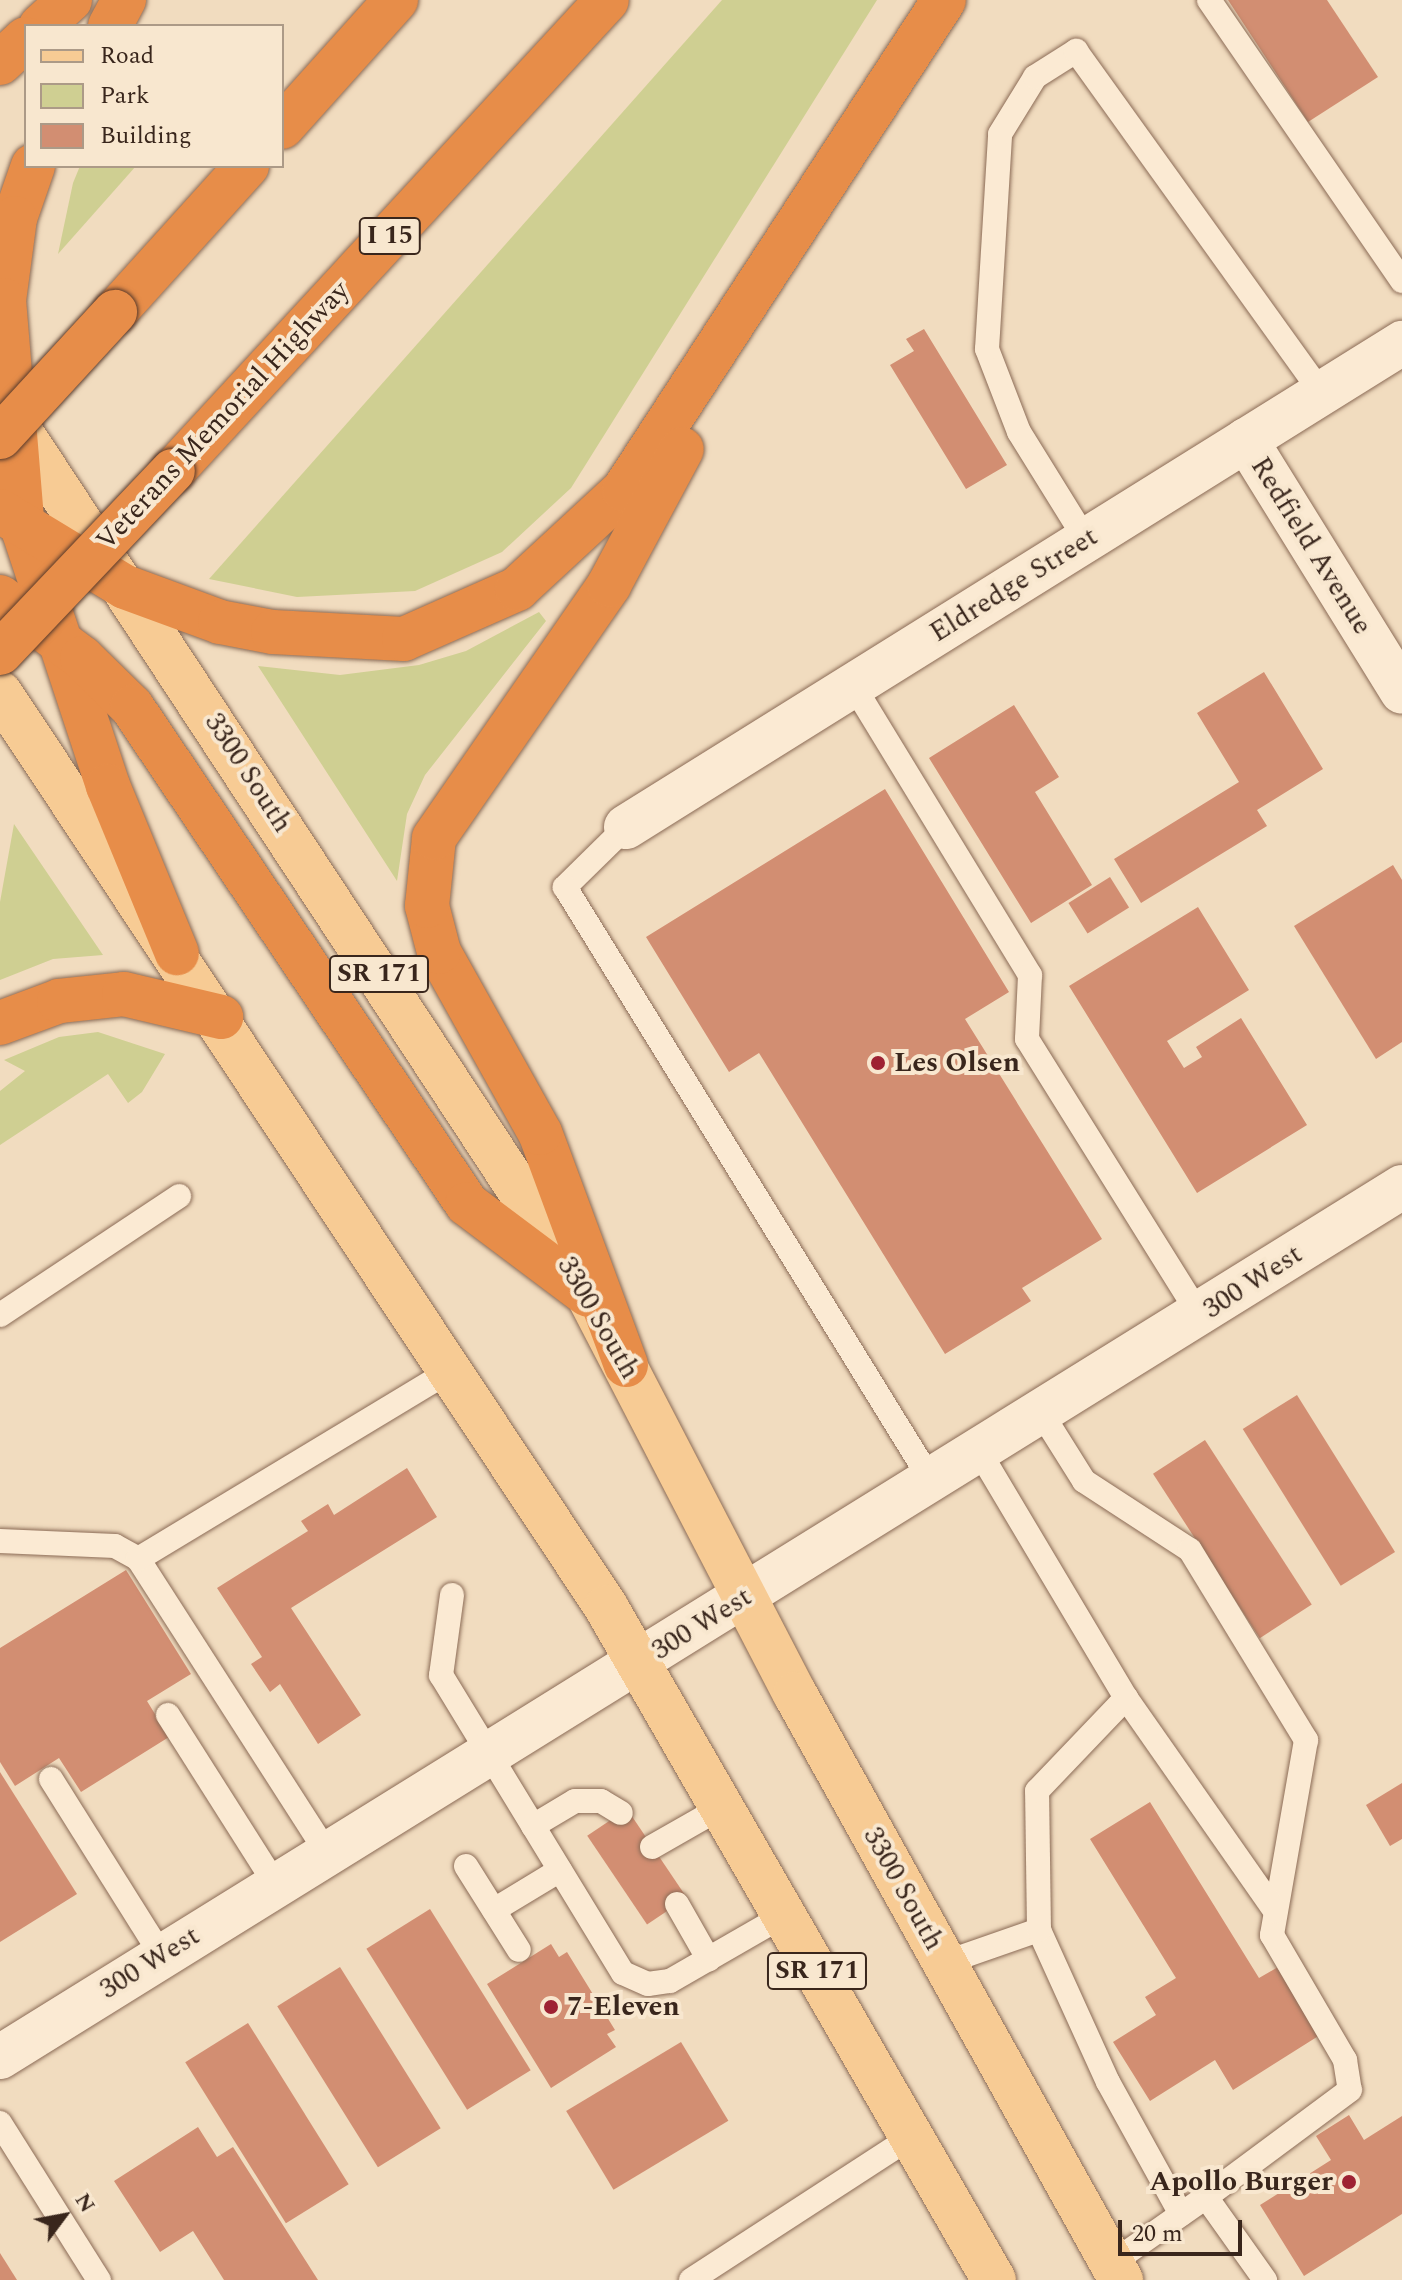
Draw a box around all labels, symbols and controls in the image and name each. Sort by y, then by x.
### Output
legend [24,24,284,168]
text: Road [100,38,154,74]
text: Park [100,78,150,114]
text: Building [100,118,192,154]
road number: I 15 [358,214,422,258]
street label: Veterans Memorial Highway [89,274,357,558]
street label: Redfield Avenue [1243,451,1379,641]
street label: Eldredge Street [924,520,1104,650]
street label: 3300 South [197,707,299,839]
road number: SR 171 [327,952,431,996]
place label: Les Olsen [894,1046,1020,1080]
marker: Les Olsen [869,1054,887,1072]
street label: 300 West [1197,1238,1309,1326]
street label: 3300 South [550,1251,646,1385]
street label: 300 West [646,1580,758,1668]
street label: 3300 South [855,1822,951,1956]
street label: 300 West [94,1919,206,2007]
road number: SR 171 [765,1949,869,1993]
place label: 7-Eleven [567,1990,680,2024]
marker: 7-Eleven [542,1998,560,2016]
place label: Apollo Burger [1150,2165,1333,2199]
marker: Apollo Burger [1340,2173,1358,2191]
north arrow [24,2176,104,2256]
text: N [66,2187,104,2219]
scale bar [1122,2204,1246,2254]
text: 20 m [1132,2216,1183,2252]

